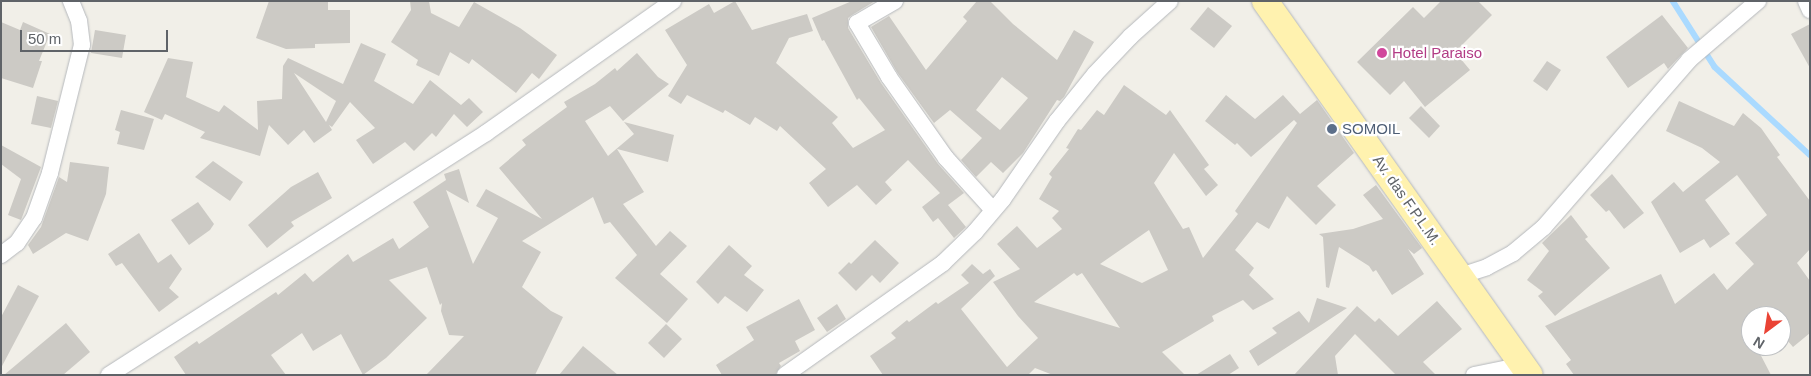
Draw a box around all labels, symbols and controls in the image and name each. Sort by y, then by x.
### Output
scale bar [22,20,170,52]
text: 50 m [28,30,61,47]
place label: Hotel Paraiso [1392,44,1482,62]
marker: Hotel Paraiso [1376,47,1388,59]
place label: SOMOIL [1342,120,1400,138]
marker: SOMOIL [1326,123,1338,135]
street label: Av. das F.P.L.M. [1369,151,1445,249]
north arrow [1741,306,1791,356]
text: N [1750,334,1767,352]

